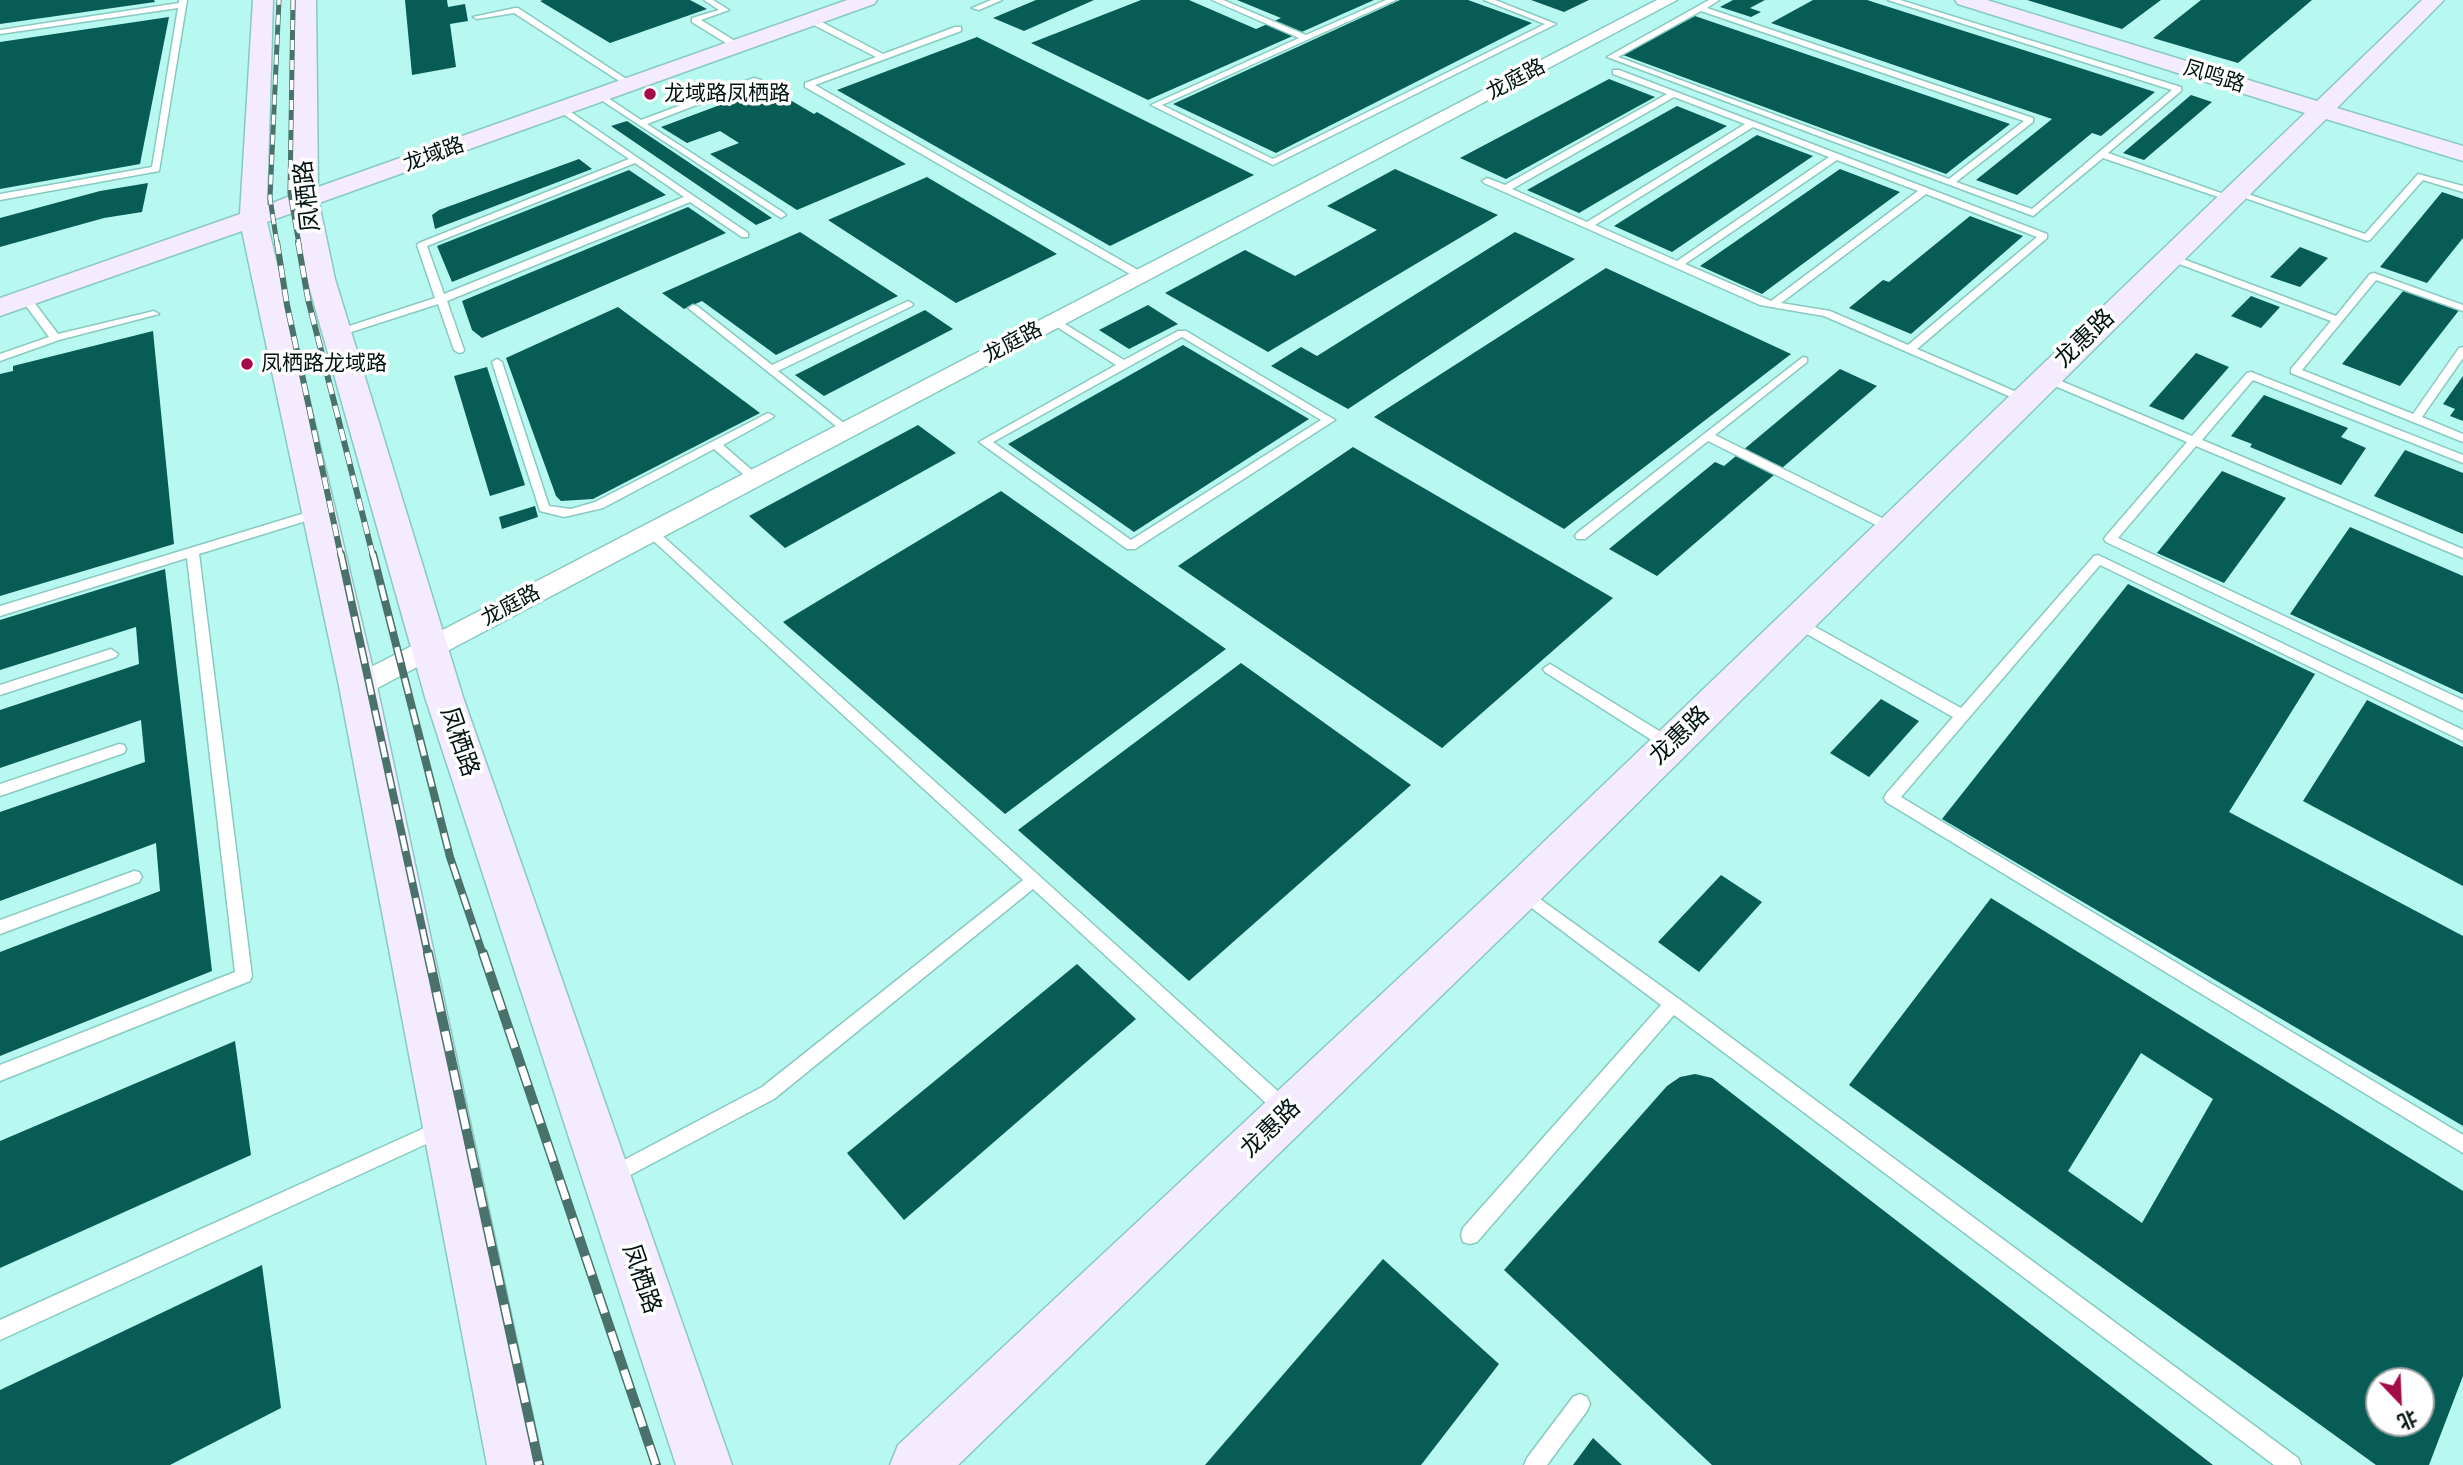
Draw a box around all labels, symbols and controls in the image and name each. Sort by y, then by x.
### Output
street label: 龙庭路 [1482,54,1550,106]
street label: 凤鸣路 [2180,56,2248,98]
place label: 龙域路凤栖路 [664,81,790,107]
marker: 龙域路凤栖路 [642,86,658,102]
street label: 龙域路 [400,132,468,178]
street label: 凤栖路 [289,159,327,233]
street label: 龙惠路 [2049,304,2121,374]
street label: 龙庭路 [979,317,1047,369]
place label: 凤栖路龙域路 [261,351,387,377]
marker: 凤栖路龙域路 [239,356,255,372]
street label: 龙庭路 [477,580,545,632]
street label: 龙惠路 [1644,701,1716,771]
street label: 凤栖路 [434,703,484,781]
street label: 龙惠路 [1235,1094,1307,1164]
street label: 凤栖路 [616,1240,666,1318]
north arrow [2365,1367,2435,1437]
text: 北 [2394,1406,2421,1434]

